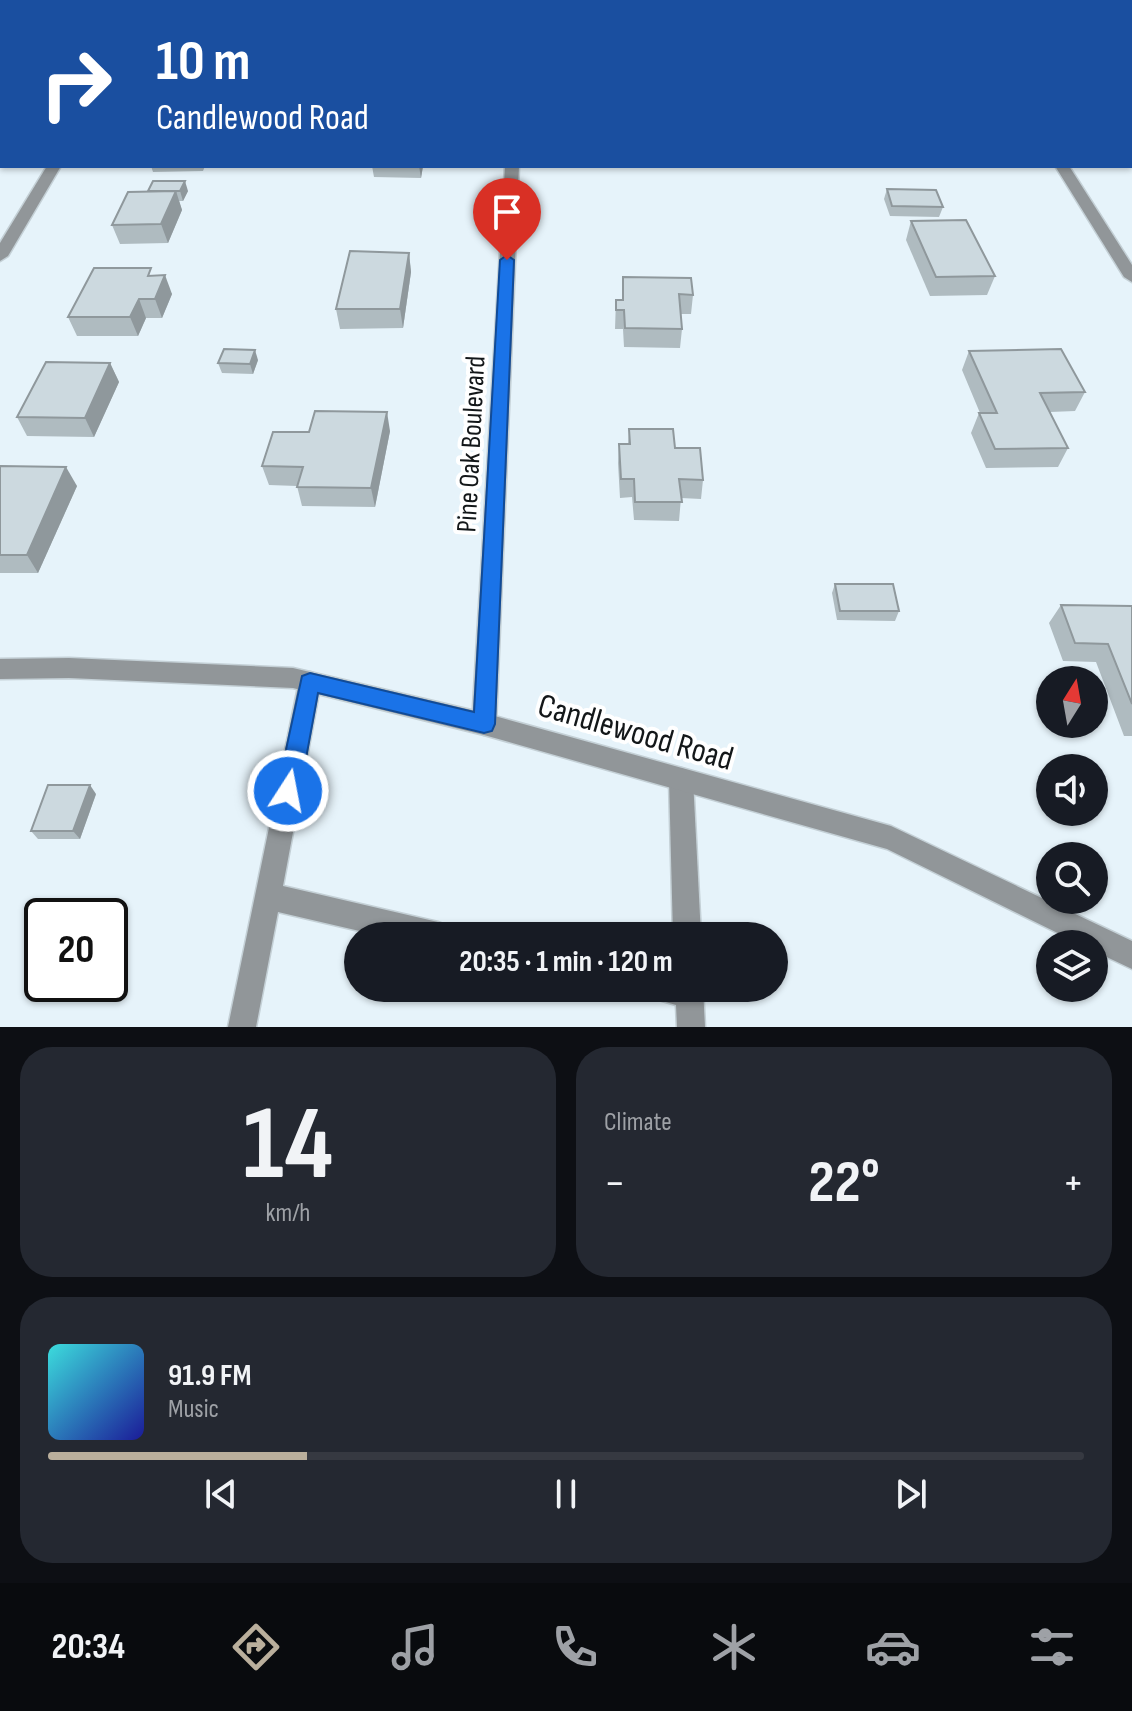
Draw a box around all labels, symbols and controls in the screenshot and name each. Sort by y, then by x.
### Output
text: 10 m [156,29,250,96]
icon: right [24,32,128,136]
text: Candlewood Road [156,97,369,140]
pin [473,178,541,260]
icon: arrive [485,190,529,234]
street label: Pine Oak Boulevard [450,355,493,533]
north arrow [1036,666,1108,738]
map controls [1036,666,1108,1002]
street label: Candlewood Road [533,685,738,780]
position arrow [246,749,330,833]
button: sound [1036,754,1108,826]
button: search [1036,842,1108,914]
speed limit sign: 20 [24,898,128,1002]
button: layers [1036,930,1108,1002]
text: 20:35 · 1 min · 120 m [459,944,673,980]
text: 14 [243,1083,333,1208]
text: Climate [604,1107,672,1138]
text: 22° [808,1147,880,1219]
text: − [604,1157,626,1210]
text: + [1062,1157,1084,1210]
text: km/h [266,1198,310,1229]
text: 91.9 FM [168,1358,252,1394]
text: Music [168,1394,219,1425]
icon: previous [199,1472,243,1516]
icon: pause [544,1472,588,1516]
icon: next [889,1472,933,1516]
icon: directions [228,1619,284,1675]
icon: music [387,1619,443,1675]
icon: phone [547,1619,603,1675]
icon: climate [706,1619,762,1675]
icon: car [865,1619,921,1675]
icon: filters [1024,1619,1080,1675]
text: 20:34 [52,1626,125,1669]

